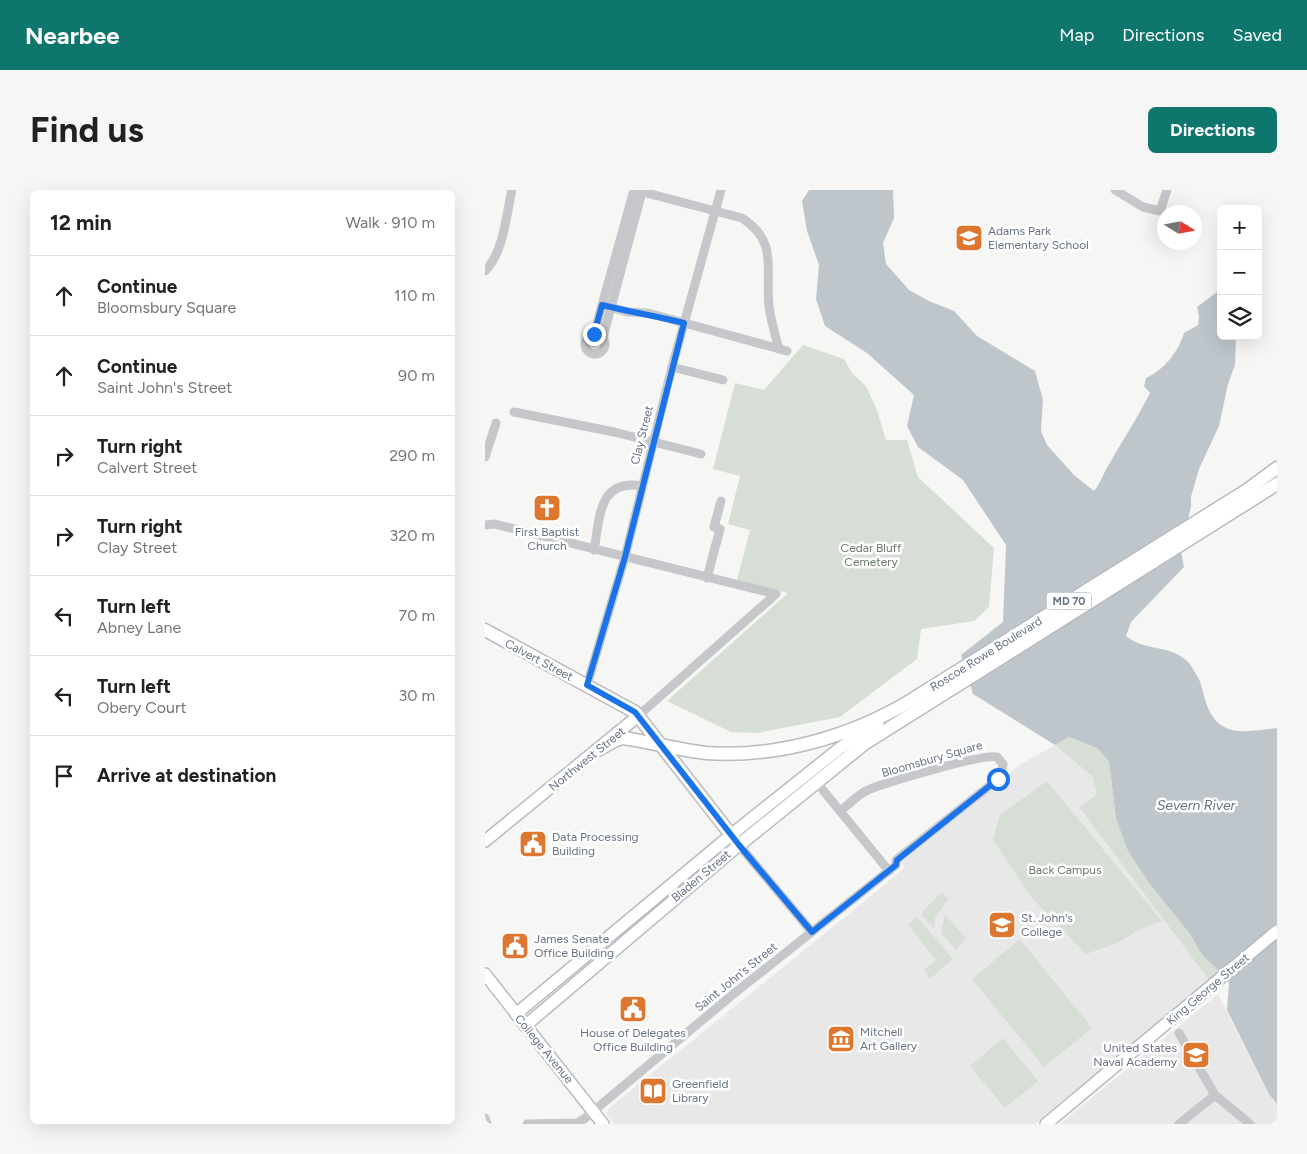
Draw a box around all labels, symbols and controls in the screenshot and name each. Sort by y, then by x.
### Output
text: Nearbee [25,21,120,50]
text: Map [1059,24,1094,46]
text: Directions [1122,24,1204,46]
text: Saved [1232,24,1282,46]
button: Directions [1148,107,1277,153]
text: Find us [30,109,144,151]
north arrow [1157,205,1202,250]
map controls [1217,205,1262,340]
button: + [1217,205,1262,250]
text: 12 min [50,210,112,235]
text: Walk · 910 m [345,213,435,232]
school or university icon: Adams Park Elementary School [954,223,984,253]
place label: Adams Park Elementary School [988,224,1089,252]
button: − [1217,250,1262,295]
text: Continue [97,275,177,298]
icon: ahead [50,282,78,310]
text: 110 m [394,286,435,305]
button: layers [1217,295,1262,340]
text: Bloomsbury Square [97,298,236,317]
route end [583,323,606,346]
text: Continue [97,355,177,378]
icon: ahead [50,362,78,390]
text: 90 m [398,366,435,385]
text: Saint John's Street [97,378,232,397]
street label: Clay Street [628,404,656,466]
text: Turn right [97,435,183,458]
icon: right [50,442,78,470]
text: 290 m [389,446,435,465]
text: Calvert Street [97,458,197,477]
church icon: First Baptist Church [532,493,562,523]
text: Turn right [97,515,183,538]
icon: right [50,522,78,550]
place label: First Baptist Church [515,525,580,553]
text: 320 m [390,526,435,545]
text: Clay Street [97,538,177,557]
park label: Cedar Bluff Cemetery [841,541,902,569]
road number: MD 70 [1047,592,1091,610]
text: Turn left [97,595,171,618]
icon: left [50,602,78,630]
text: 70 m [399,606,435,625]
street label: Roscoe Rowe Boulevard [927,614,1045,694]
text: Abney Lane [97,618,181,637]
street label: Calvert Street [502,636,576,684]
text: Turn left [97,675,171,698]
icon: left [50,682,78,710]
text: 30 m [398,686,435,705]
text: Obery Court [97,698,187,717]
street label: Northwest Street [546,724,628,794]
street label: Bloomsbury Square [880,738,985,780]
icon: arrive [50,762,78,790]
text: Arrive at destination [97,764,276,787]
route start [987,768,1010,791]
water label: Severn River [1157,797,1237,814]
public building icon: Data Processing Building [518,829,548,859]
place label: Data Processing Building [552,830,639,858]
street label: Bladen Street [669,847,734,905]
park label: Back Campus [1028,863,1102,877]
school or university icon: St. John's College [987,910,1017,940]
place label: St. John's College [1021,911,1073,939]
public building icon: James Senate Office Building [500,931,530,961]
place label: James Senate Office Building [534,932,614,960]
street label: Saint John's Street [692,939,780,1014]
street label: King George Street [1164,950,1253,1028]
public building icon: House of Delegates Office Building [618,994,648,1024]
street label: College Avenue [512,1012,576,1087]
museum icon: Mitchell Art Gallery [826,1024,856,1054]
place label: Mitchell Art Gallery [860,1025,918,1053]
place label: House of Delegates Office Building [580,1026,686,1054]
school or university icon: United States Naval Academy [1181,1040,1211,1070]
place label: United States Naval Academy [1093,1041,1178,1069]
library icon: Greenfield Library [638,1076,668,1106]
place label: Greenfield Library [672,1077,728,1105]

